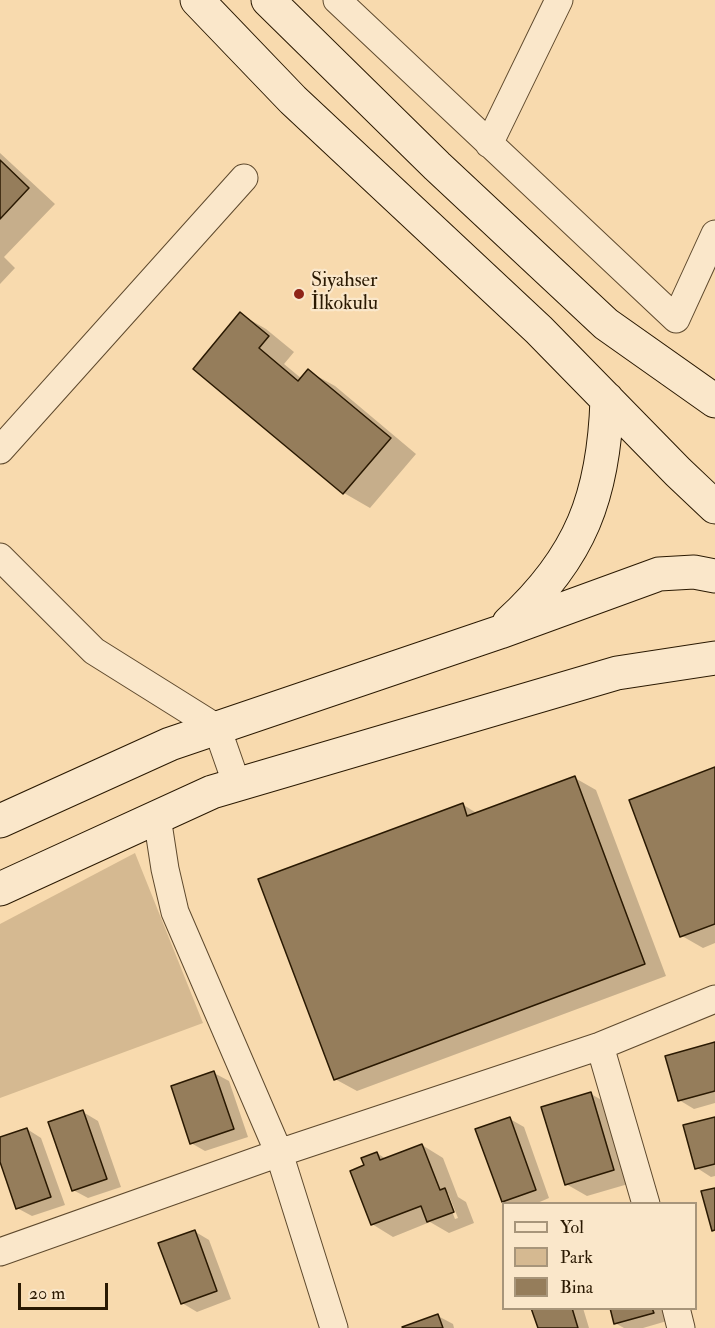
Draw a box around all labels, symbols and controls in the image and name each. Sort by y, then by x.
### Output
place label: Siyahser İlkokulu [311,270,378,317]
marker: Siyahser İlkokulu [292,287,306,301]
legend [502,1202,697,1310]
text: Yol [560,1216,584,1239]
text: Park [560,1246,593,1269]
scale bar [21,1271,111,1309]
text: Bina [560,1276,593,1299]
text: 20 m [29,1282,65,1305]

